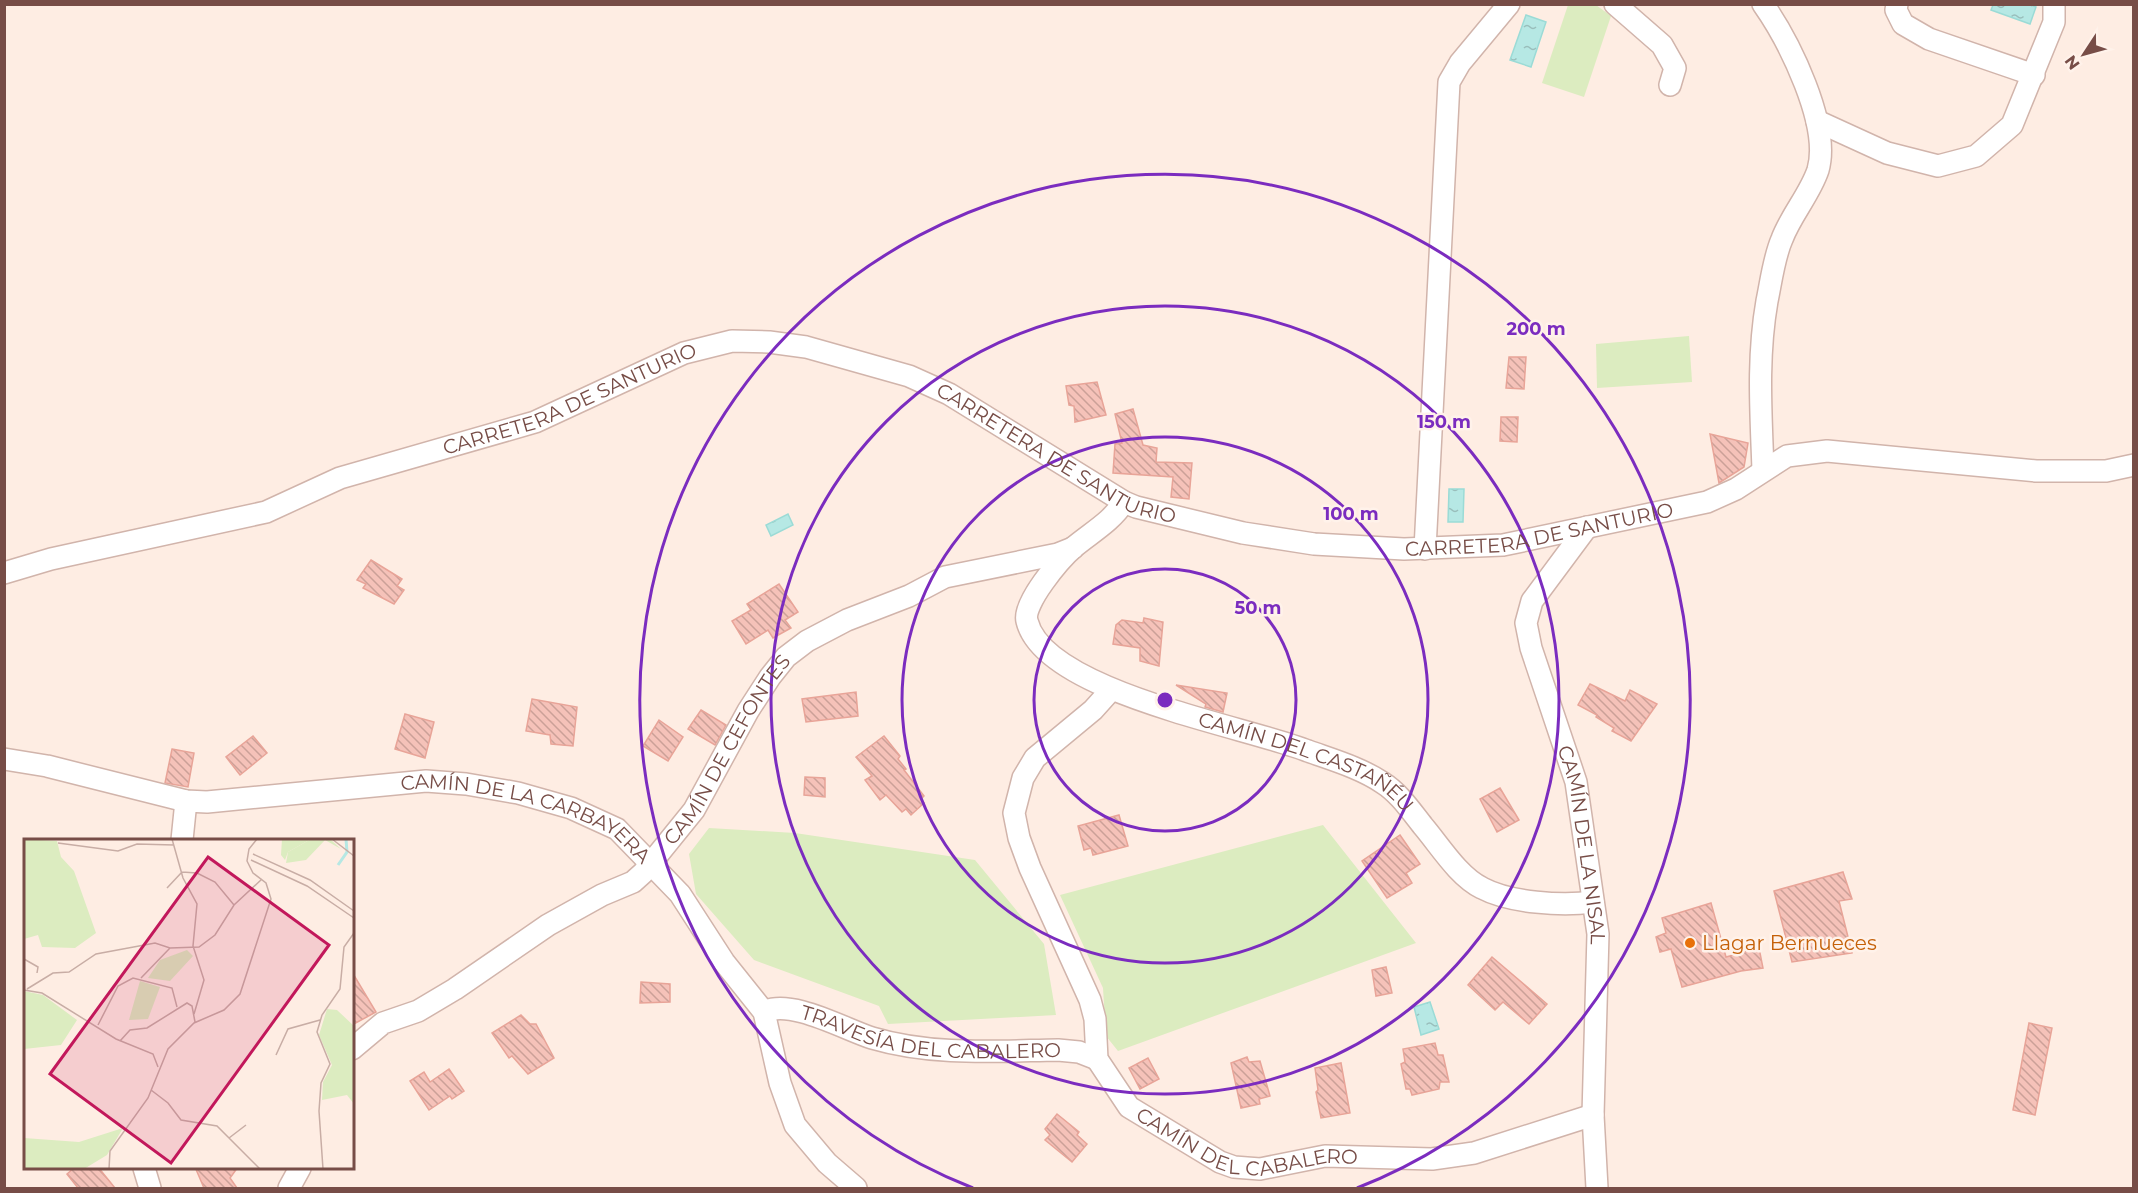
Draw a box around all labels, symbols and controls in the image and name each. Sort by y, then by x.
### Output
north arrow [2054,24,2114,84]
text: N [2061,52,2084,73]
text: 200 m [1506,318,1566,340]
street label: CARRETERA DE SANTURIO [440,338,699,460]
street label: CARRETERA DE SANTURIO [933,378,1179,528]
text: 150 m [1417,411,1471,433]
street label: CARRETERA DE SANTURIO [1405,497,1676,561]
text: 100 m [1323,503,1379,525]
text: 50 m [1235,597,1281,619]
street label: CAMÍN DE CEFONTES [659,650,795,850]
centre of rings [1155,690,1175,710]
street label: CAMÍN DEL CASTAÑÉU [1196,707,1419,816]
street label: CAMÍN DE LA NISAL [1553,742,1610,945]
street label: CAMÍN DE LA CARBAYERA [400,769,656,869]
inset map [24,839,354,1169]
place label: Llagar Bernueces [1702,931,1877,955]
marker: Llagar Bernueces [1683,936,1697,950]
street label: TRAVESÍA DEL CABALERO [798,1000,1061,1063]
street label: CAMÍN DEL CABALERO [1132,1102,1358,1181]

